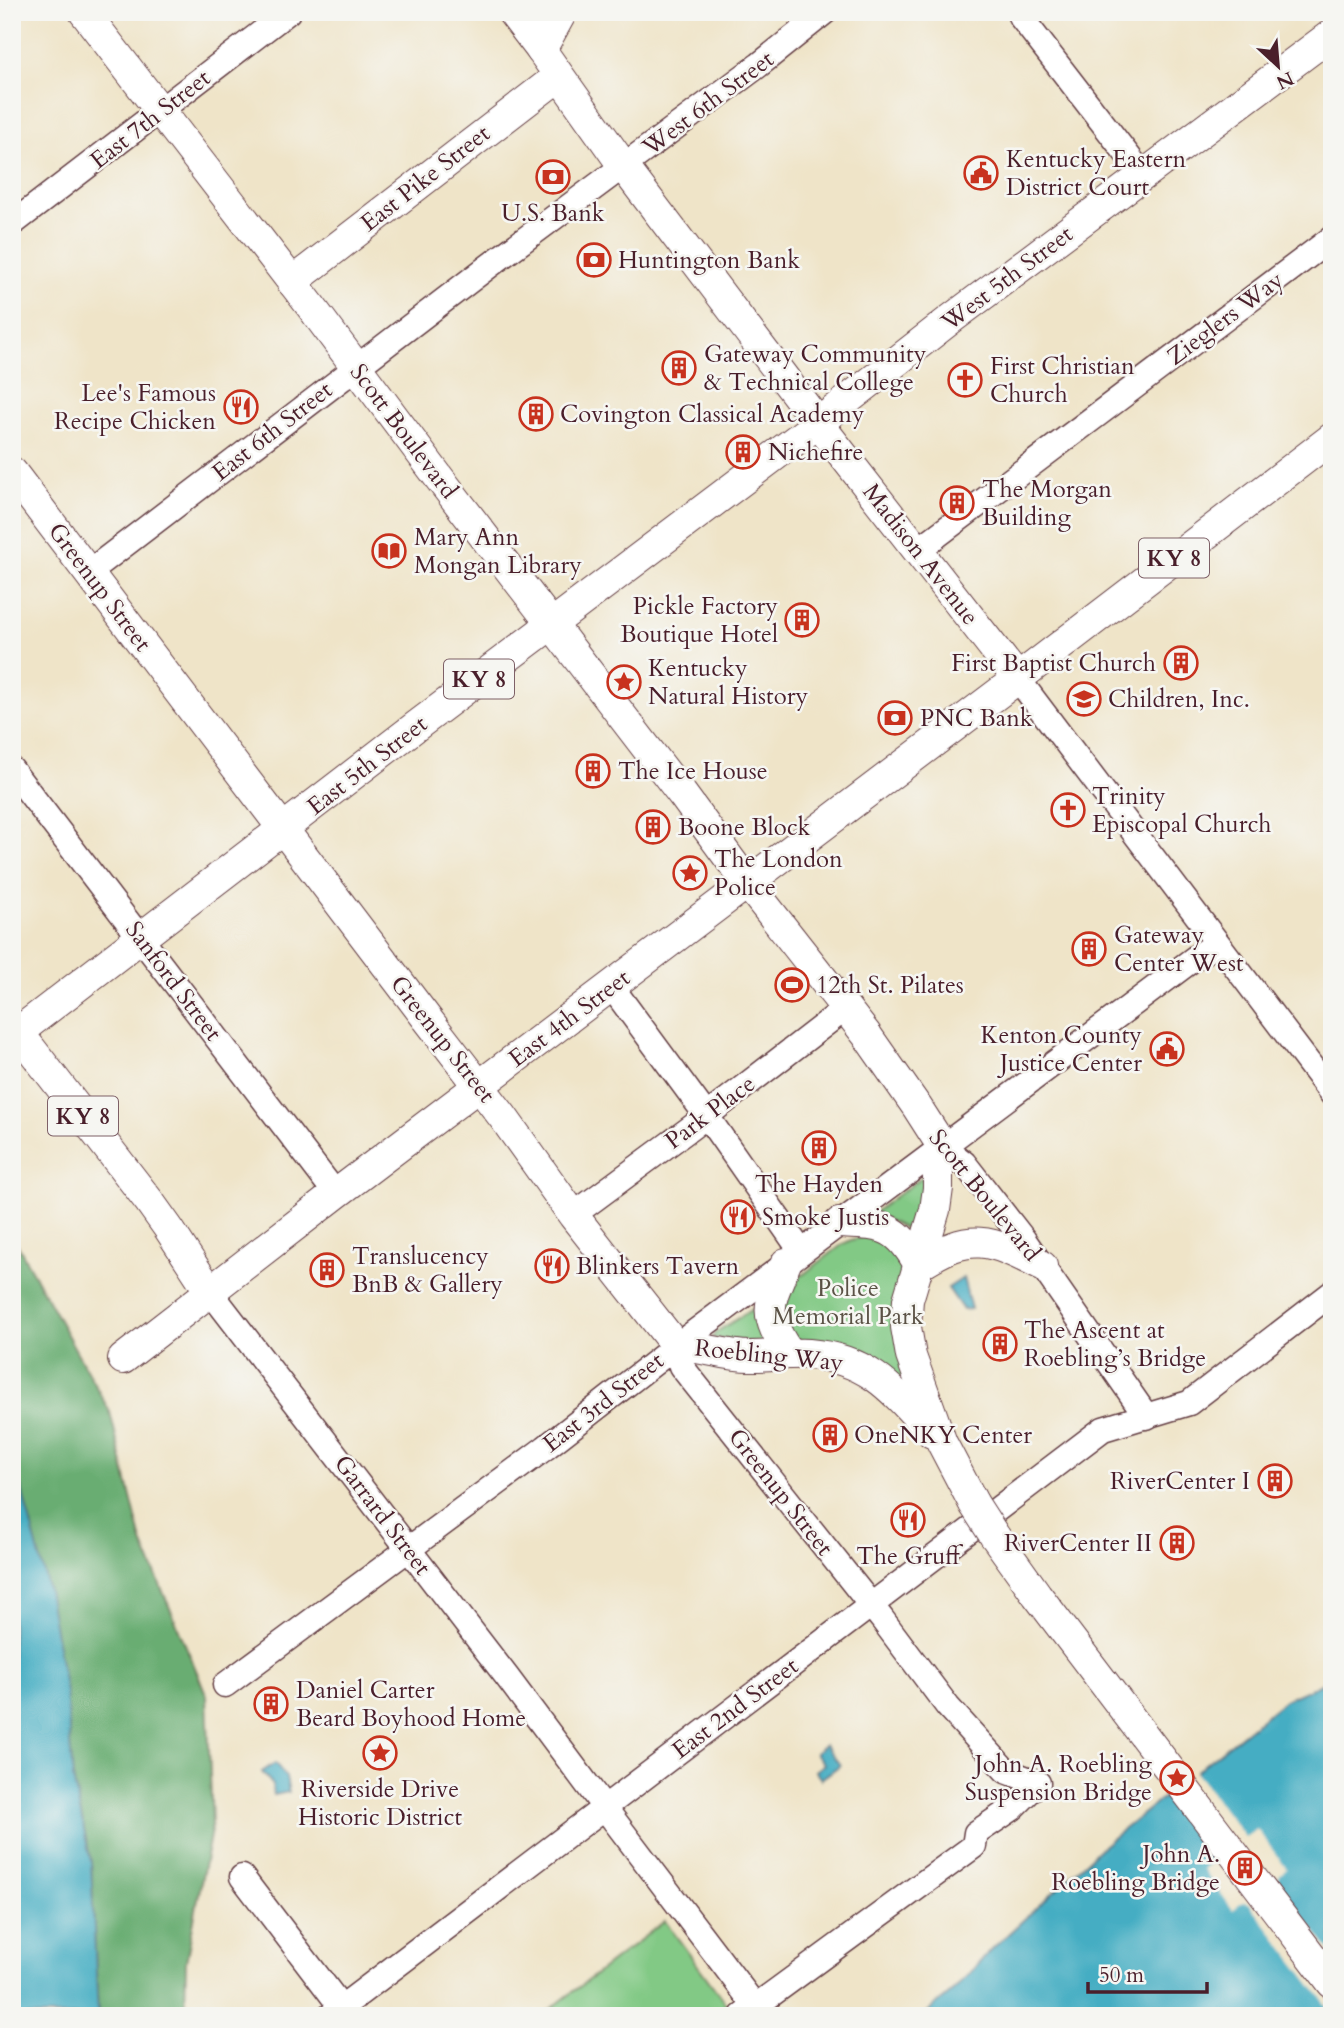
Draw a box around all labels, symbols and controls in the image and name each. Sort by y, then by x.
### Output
north arrow [1242,32,1312,102]
street label: West 6th Street [635,43,781,164]
street label: East 7th Street [83,62,218,177]
text: N [1271,65,1298,96]
street label: East Pike Street [354,117,497,239]
place label: Kentucky Eastern District Court [1006,143,1187,204]
public building icon: Kentucky Eastern District Court [962,154,1000,192]
bank icon: U.S. Bank [534,158,572,196]
place label: U.S. Bank [501,197,605,230]
street label: West 5th Street [934,218,1080,339]
bank icon: Huntington Bank [575,241,613,279]
place label: Huntington Bank [618,244,800,277]
street label: Zieglers Way [1160,264,1291,373]
place label: Gateway Community & Technical College [704,338,927,399]
building icon: Gateway Community & Technical College [660,349,698,387]
place label: First Christian Church [990,350,1135,411]
street label: Scott Boulevard [342,357,465,506]
church icon: First Christian Church [946,361,984,399]
street label: East 6th Street [205,374,340,489]
place label: Lee's Famous Recipe Chicken [54,377,216,438]
restaurant icon: Lee's Famous Recipe Chicken [222,388,260,426]
building icon: Covington Classical Academy [517,395,555,433]
place label: Covington Classical Academy [560,398,865,431]
building icon: Nichefire [724,433,762,471]
place label: Nichefire [768,436,863,469]
place label: The Morgan Building [982,473,1112,534]
street label: Madison Avenue [855,477,986,632]
building icon: The Morgan Building [938,484,976,522]
street label: Greenup Street [40,516,159,659]
place label: Mary Ann Mongan Library [414,521,582,582]
library icon: Mary Ann Mongan Library [370,532,408,570]
road number: KY 8 [1139,538,1209,578]
place label: Pickle Factory Boutique Hotel [620,590,778,651]
building icon: Pickle Factory Boutique Hotel [783,601,821,639]
building icon: First Baptist Church [1162,644,1200,682]
place label: First Baptist Church [951,647,1156,680]
place label: Kentucky Natural History [648,652,808,713]
road number: KY 8 [444,660,514,698]
place icon: Kentucky Natural History [605,663,643,701]
school or university icon: Children, Inc. [1065,680,1103,718]
place label: Children, Inc. [1108,683,1250,716]
bank icon: PNC Bank [876,699,914,737]
place label: PNC Bank [920,702,1033,735]
street label: East 5th Street [300,708,435,823]
building icon: The Ice House [574,752,612,790]
place label: The Ice House [618,755,768,788]
place label: Trinity Episcopal Church [1092,780,1272,841]
church icon: Trinity Episcopal Church [1049,791,1087,829]
building icon: Boone Block [634,808,672,846]
place label: Boone Block [678,811,811,844]
place label: The London Police [714,843,843,904]
place icon: The London Police [671,854,709,892]
street label: Sanford Street [118,915,230,1048]
place label: Gateway Center West [1114,919,1244,980]
building icon: Gateway Center West [1070,930,1108,968]
street label: East 4th Street [502,961,637,1075]
sports icon: 12th St. Pilates [773,966,811,1004]
street label: Greenup Street [382,969,503,1110]
place label: 12th St. Pilates [816,969,964,1002]
place label: Kenton County Justice Center [981,1019,1142,1080]
public building icon: Kenton County Justice Center [1148,1030,1186,1068]
street label: Park Place [658,1068,762,1157]
road number: KY 8 [48,1096,118,1135]
street label: Scott Boulevard [921,1122,1048,1268]
building icon: The Hayden [800,1129,838,1167]
place label: The Hayden [755,1168,884,1201]
restaurant icon: Smoke Justis [719,1198,757,1236]
place label: Smoke Justis [762,1201,889,1234]
place label: Translucency BnB & Gallery [352,1240,503,1301]
restaurant icon: Blinkers Tavern [533,1247,571,1285]
place label: Blinkers Tavern [576,1250,740,1283]
building icon: Translucency BnB & Gallery [308,1251,346,1289]
park label: Police Memorial Park [772,1272,924,1333]
place label: The Ascent at Roebling’s Bridge [1024,1314,1206,1375]
building icon: The Ascent at Roebling’s Bridge [981,1325,1019,1363]
street label: Roebling Way [693,1331,845,1380]
street label: East 3rd Street [536,1344,671,1460]
building icon: OneNKY Center [811,1416,849,1454]
place label: OneNKY Center [854,1419,1032,1452]
street label: Greenup Street [720,1422,841,1563]
street label: Garrard Street [326,1448,439,1583]
building icon: RiverCenter I [1256,1462,1294,1500]
place label: RiverCenter I [1110,1465,1250,1498]
restaurant icon: The Gruff [889,1501,927,1539]
building icon: RiverCenter II [1158,1524,1196,1562]
place label: RiverCenter II [1004,1527,1152,1560]
place label: The Gruff [856,1540,963,1573]
street label: East 2nd Street [665,1650,806,1767]
place label: Daniel Carter Beard Boyhood Home [296,1674,526,1735]
building icon: Daniel Carter Beard Boyhood Home [252,1685,290,1723]
place icon: Riverside Drive Historic District [361,1734,399,1772]
place label: John A. Roebling Suspension Bridge [965,1748,1153,1809]
place icon: John A. Roebling Suspension Bridge [1158,1759,1196,1797]
place label: Riverside Drive Historic District [298,1773,463,1834]
place label: John A. Roebling Bridge [1051,1838,1220,1899]
building icon: John A. Roebling Bridge [1226,1849,1264,1887]
scale bar [1088,1951,1208,1995]
text: 50 m [1099,1961,1144,1990]

